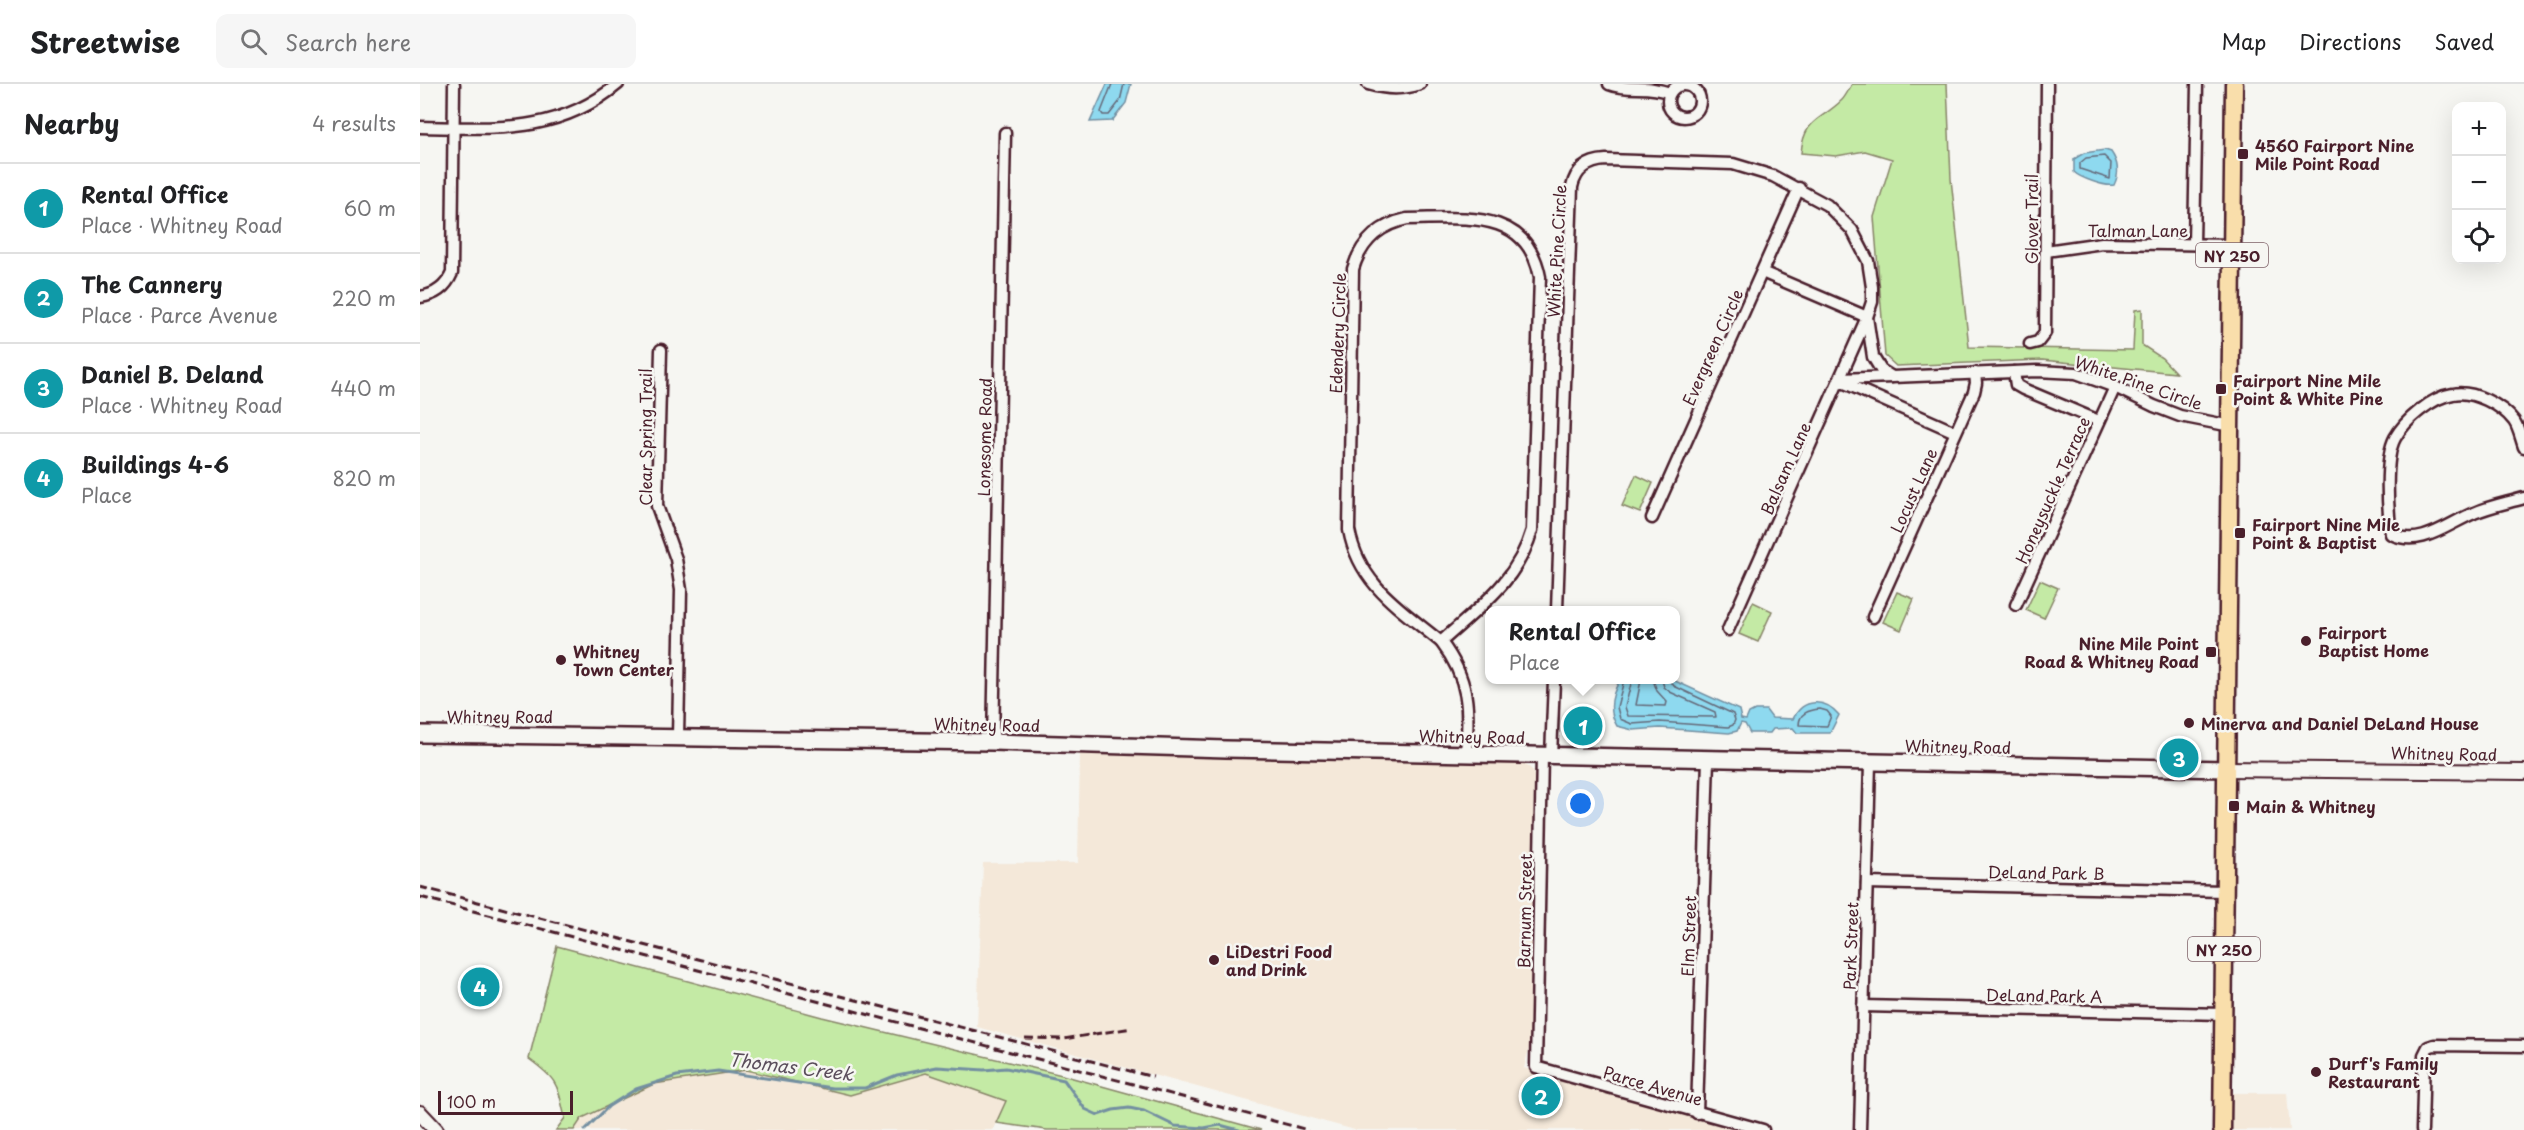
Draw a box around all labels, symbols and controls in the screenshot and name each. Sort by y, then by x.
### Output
search box [216,14,636,68]
text: Streetwise [30,20,180,63]
icon: search [237,25,270,58]
text: Search here [285,25,411,58]
text: Map [2221,25,2266,57]
text: Directions [2299,25,2401,57]
text: Saved [2434,25,2494,57]
map controls [2452,102,2506,264]
button: + [2452,102,2506,156]
text: Nearby [24,104,119,143]
text: 4 results [312,108,396,138]
place label: 4560 Fairport Nine Mile Point Road [2255,133,2414,175]
marker: 4560 Fairport Nine Mile Point Road [2236,147,2250,161]
button: − [2452,156,2506,210]
street label: Glover Trail [2019,174,2043,264]
text: Rental Office [81,177,228,210]
street label: White Pine Circle [1541,184,1571,318]
text: 1 [39,193,48,223]
text: 60 m [344,193,396,223]
text: Place · Whitney Road [81,210,283,240]
button: locate [2452,210,2506,264]
street label: Talman Lane [2088,218,2188,242]
road number: NY 250 [2196,243,2268,267]
text: The Cannery [81,267,223,300]
street label: Edendery Circle [1323,272,1351,394]
text: 2 [36,283,51,313]
text: 220 m [332,283,396,313]
street label: Evergreen Circle [1676,285,1748,409]
text: Place · Parce Avenue [81,300,278,330]
street label: White Pine Circle [2072,349,2206,415]
text: Daniel B. Deland [81,357,264,390]
street label: Clear Spring Trail [633,368,657,506]
place label: Fairport Nine Mile Point & White Pine [2233,368,2383,410]
text: 3 [37,373,50,403]
text: 440 m [331,373,396,403]
street label: Lonesome Road [971,378,997,496]
marker: Fairport Nine Mile Point & White Pine [2214,382,2228,396]
text: Place · Whitney Road [81,390,283,420]
street label: Honeysuckle Terrace [2009,413,2095,567]
street label: Balsam Lane [1754,418,1816,518]
street label: Locust Lane [1884,444,1942,536]
text: Buildings 4-6 [81,447,229,480]
text: 4 [37,463,50,493]
text: 820 m [333,463,396,493]
text: Place [81,480,132,510]
place label: Fairport Nine Mile Point & Baptist [2252,512,2400,554]
marker: Fairport Nine Mile Point & Baptist [2233,526,2247,540]
popup [1485,606,1680,684]
text: Rental Office [1509,614,1656,647]
place label: Fairport Baptist Home [2318,620,2429,662]
place label: Nine Mile Point Road & Whitney Road [2025,631,2199,673]
marker: Fairport Baptist Home [2299,634,2313,648]
place label: Whitney Town Center [573,639,675,681]
marker: Nine Mile Point Road & Whitney Road [2204,645,2218,659]
text: Place [1509,647,1560,677]
marker: Whitney Town Center [554,653,568,667]
street label: Whitney Road [447,704,553,728]
pin: 1 [1564,704,1602,748]
street label: Whitney Road [934,711,1040,737]
place label: Minerva and Daniel DeLand House [2201,711,2479,735]
marker: Minerva and Daniel DeLand House [2182,716,2196,730]
street label: Whitney Road [1419,723,1525,749]
street label: Whitney Road [1905,733,2011,759]
pin: 3 [2160,736,2198,780]
street label: Whitney Road [2391,740,2497,766]
your location [1566,789,1595,818]
place label: Main & Whitney [2246,794,2376,818]
marker: Main & Whitney [2227,799,2241,813]
street label: Barnum Street [1511,853,1537,969]
street label: DeLand Park B [1987,859,2105,885]
street label: Elm Street [1675,895,1701,977]
street label: Park Street [1836,901,1864,991]
road number: NY 250 [2188,937,2260,961]
place label: LiDestri Food and Drink [1226,939,1332,981]
marker: LiDestri Food and Drink [1207,953,1221,967]
pin: 4 [460,964,500,1010]
street label: DeLand Park A [1985,982,2103,1008]
water label: Thomas Creek [727,1045,856,1087]
place label: Durf's Family Restaurant [2328,1051,2438,1093]
street label: Parce Avenue [1600,1059,1706,1111]
marker: Durf's Family Restaurant [2309,1065,2323,1079]
pin: 2 [1522,1074,1560,1118]
scale bar [438,1088,573,1116]
text: 100 m [447,1089,496,1113]

